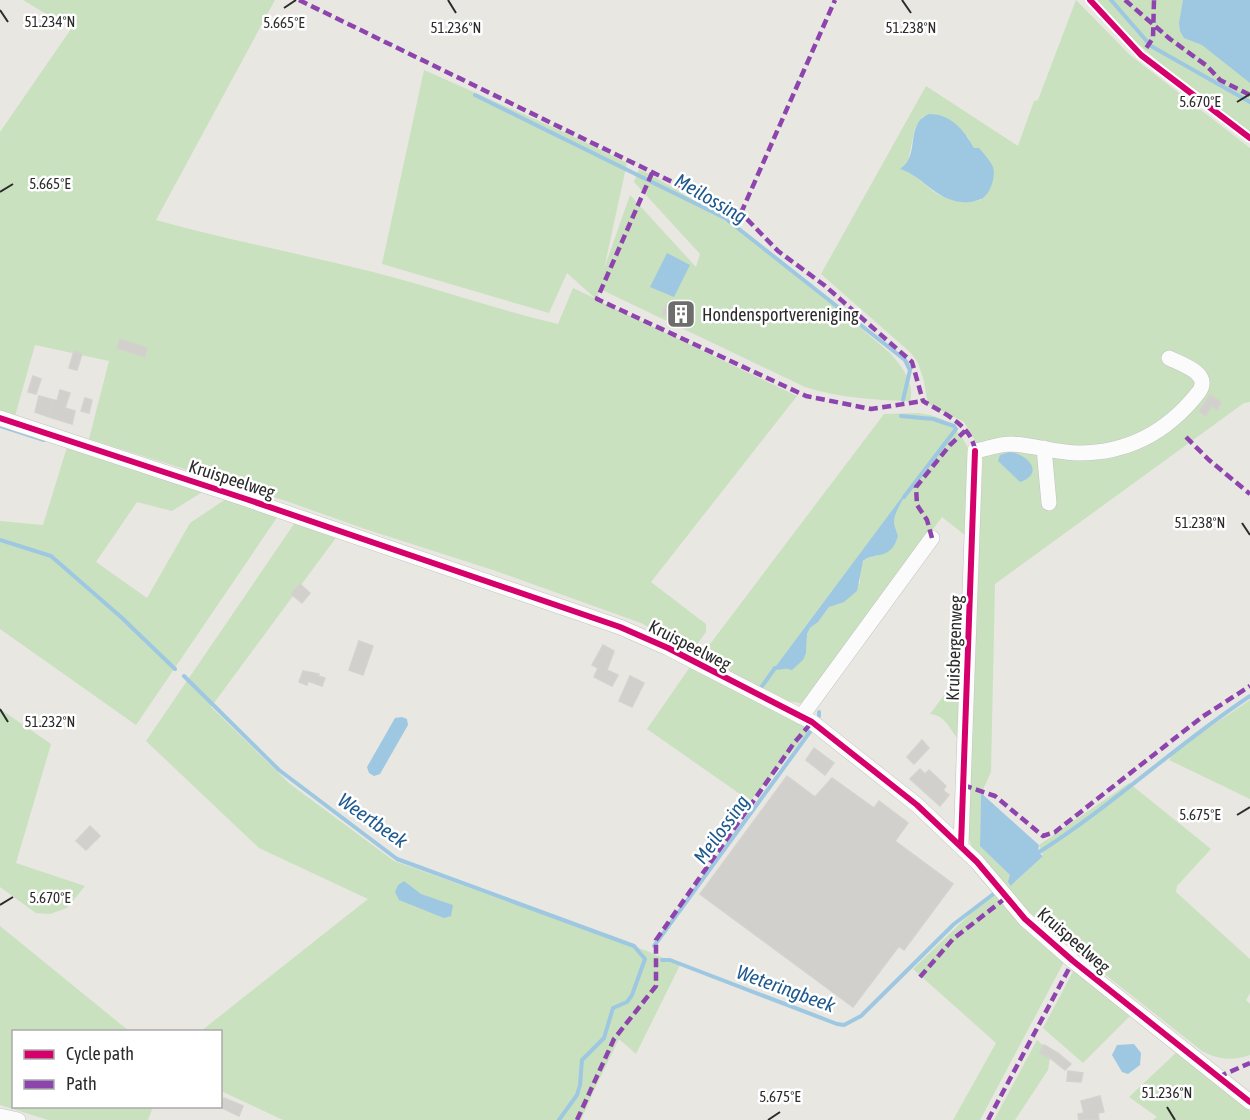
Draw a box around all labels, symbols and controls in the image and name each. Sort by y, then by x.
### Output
text: 51.234°N [25,13,75,30]
text: 5.665°E [263,14,305,31]
text: 51.236°N [431,19,481,36]
text: 51.238°N [886,19,936,36]
text: 5.670°E [1179,93,1221,110]
water label: Meilossing [671,168,751,228]
text: 5.665°E [29,175,71,192]
building icon: Hondensportvereniging [665,298,697,330]
place label: Hondensportvereniging [702,304,859,325]
street label: Kruispeelweg [186,455,278,503]
text: 51.238°N [1175,514,1225,531]
street label: Kruisbergenweg [942,595,966,701]
street label: Kruispeelweg [646,615,735,675]
text: 51.232°N [25,713,75,730]
water label: Weertbeek [334,788,412,852]
water label: Meilossing [688,790,754,868]
text: 5.675°E [1179,806,1221,823]
text: 5.670°E [29,889,71,906]
street label: Kruispeelweg [1033,903,1115,977]
water label: Weteringbeek [734,960,839,1017]
legend [12,1030,222,1108]
text: Cycle path [66,1043,134,1064]
text: Path [66,1073,97,1094]
text: 51.236°N [1142,1084,1192,1101]
text: 5.675°E [759,1088,801,1105]

